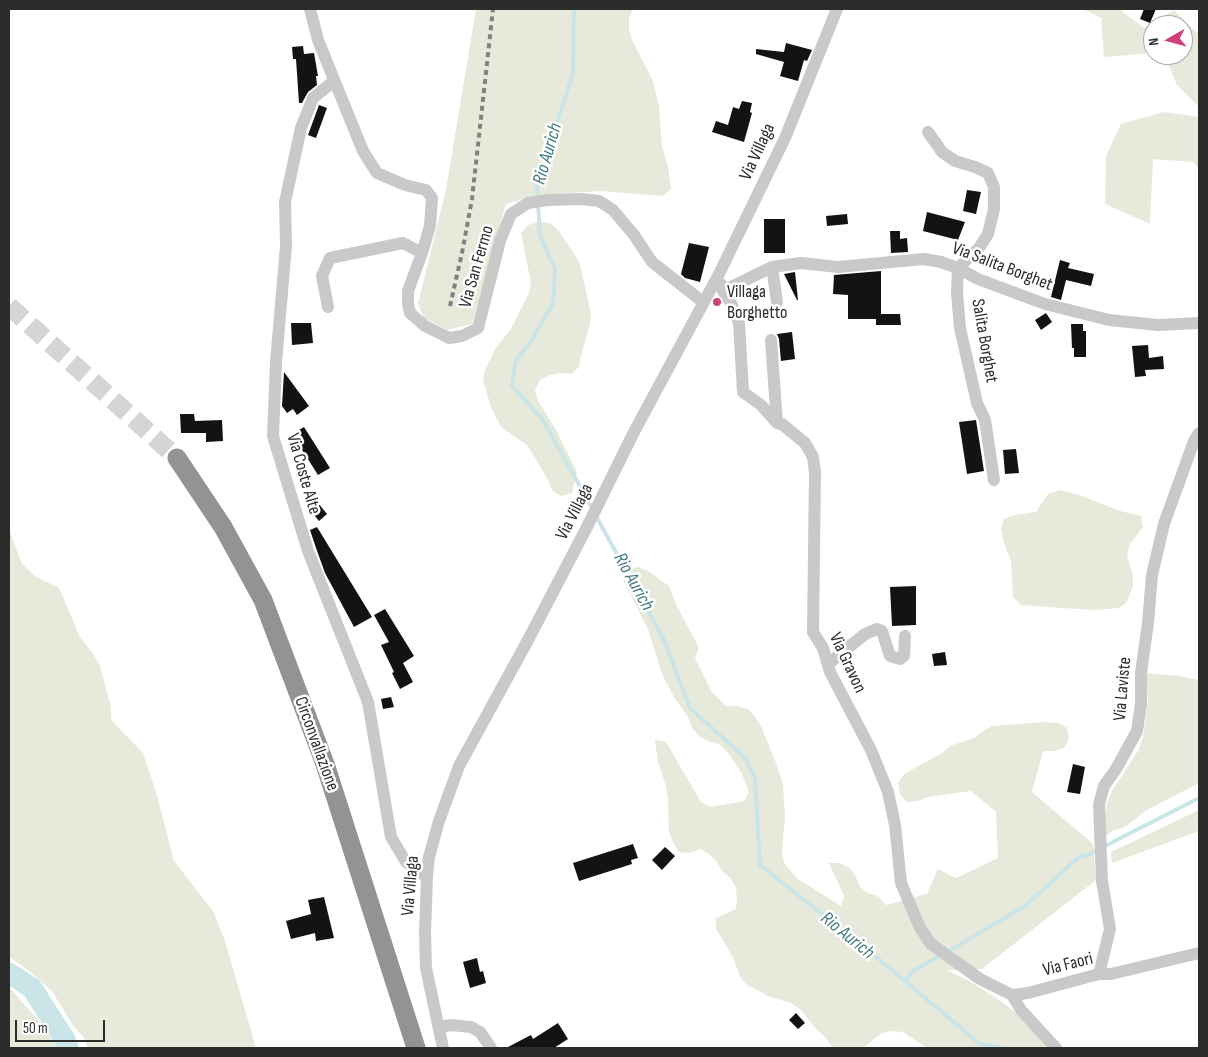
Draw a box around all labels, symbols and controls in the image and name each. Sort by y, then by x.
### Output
north arrow [1143,15,1193,65]
text: N [1145,37,1163,47]
street label: Via Villaga [735,120,781,184]
water label: Rio Aurich [528,121,568,187]
street label: Via San Fermo [455,223,499,311]
street label: Via Salita Borghet [949,238,1055,296]
place label: Villaga Borghetto [727,281,788,324]
marker: Villaga Borghetto [711,296,723,308]
street label: Salita Borghet [966,297,1002,385]
street label: Via Coste Alte [281,431,325,517]
street label: Via Villaga [552,480,598,544]
water label: Rio Aurich [608,549,658,615]
street label: Via Gravon [824,629,870,697]
street label: Via Laviste [1109,656,1137,722]
street label: Circonvallazione [289,694,343,794]
street label: Via Villaga [398,855,424,917]
water label: Rio Aurich [815,907,879,965]
street label: Via Faori [1041,948,1095,982]
scale bar [18,1010,108,1042]
text: 50 m [23,1019,48,1038]

